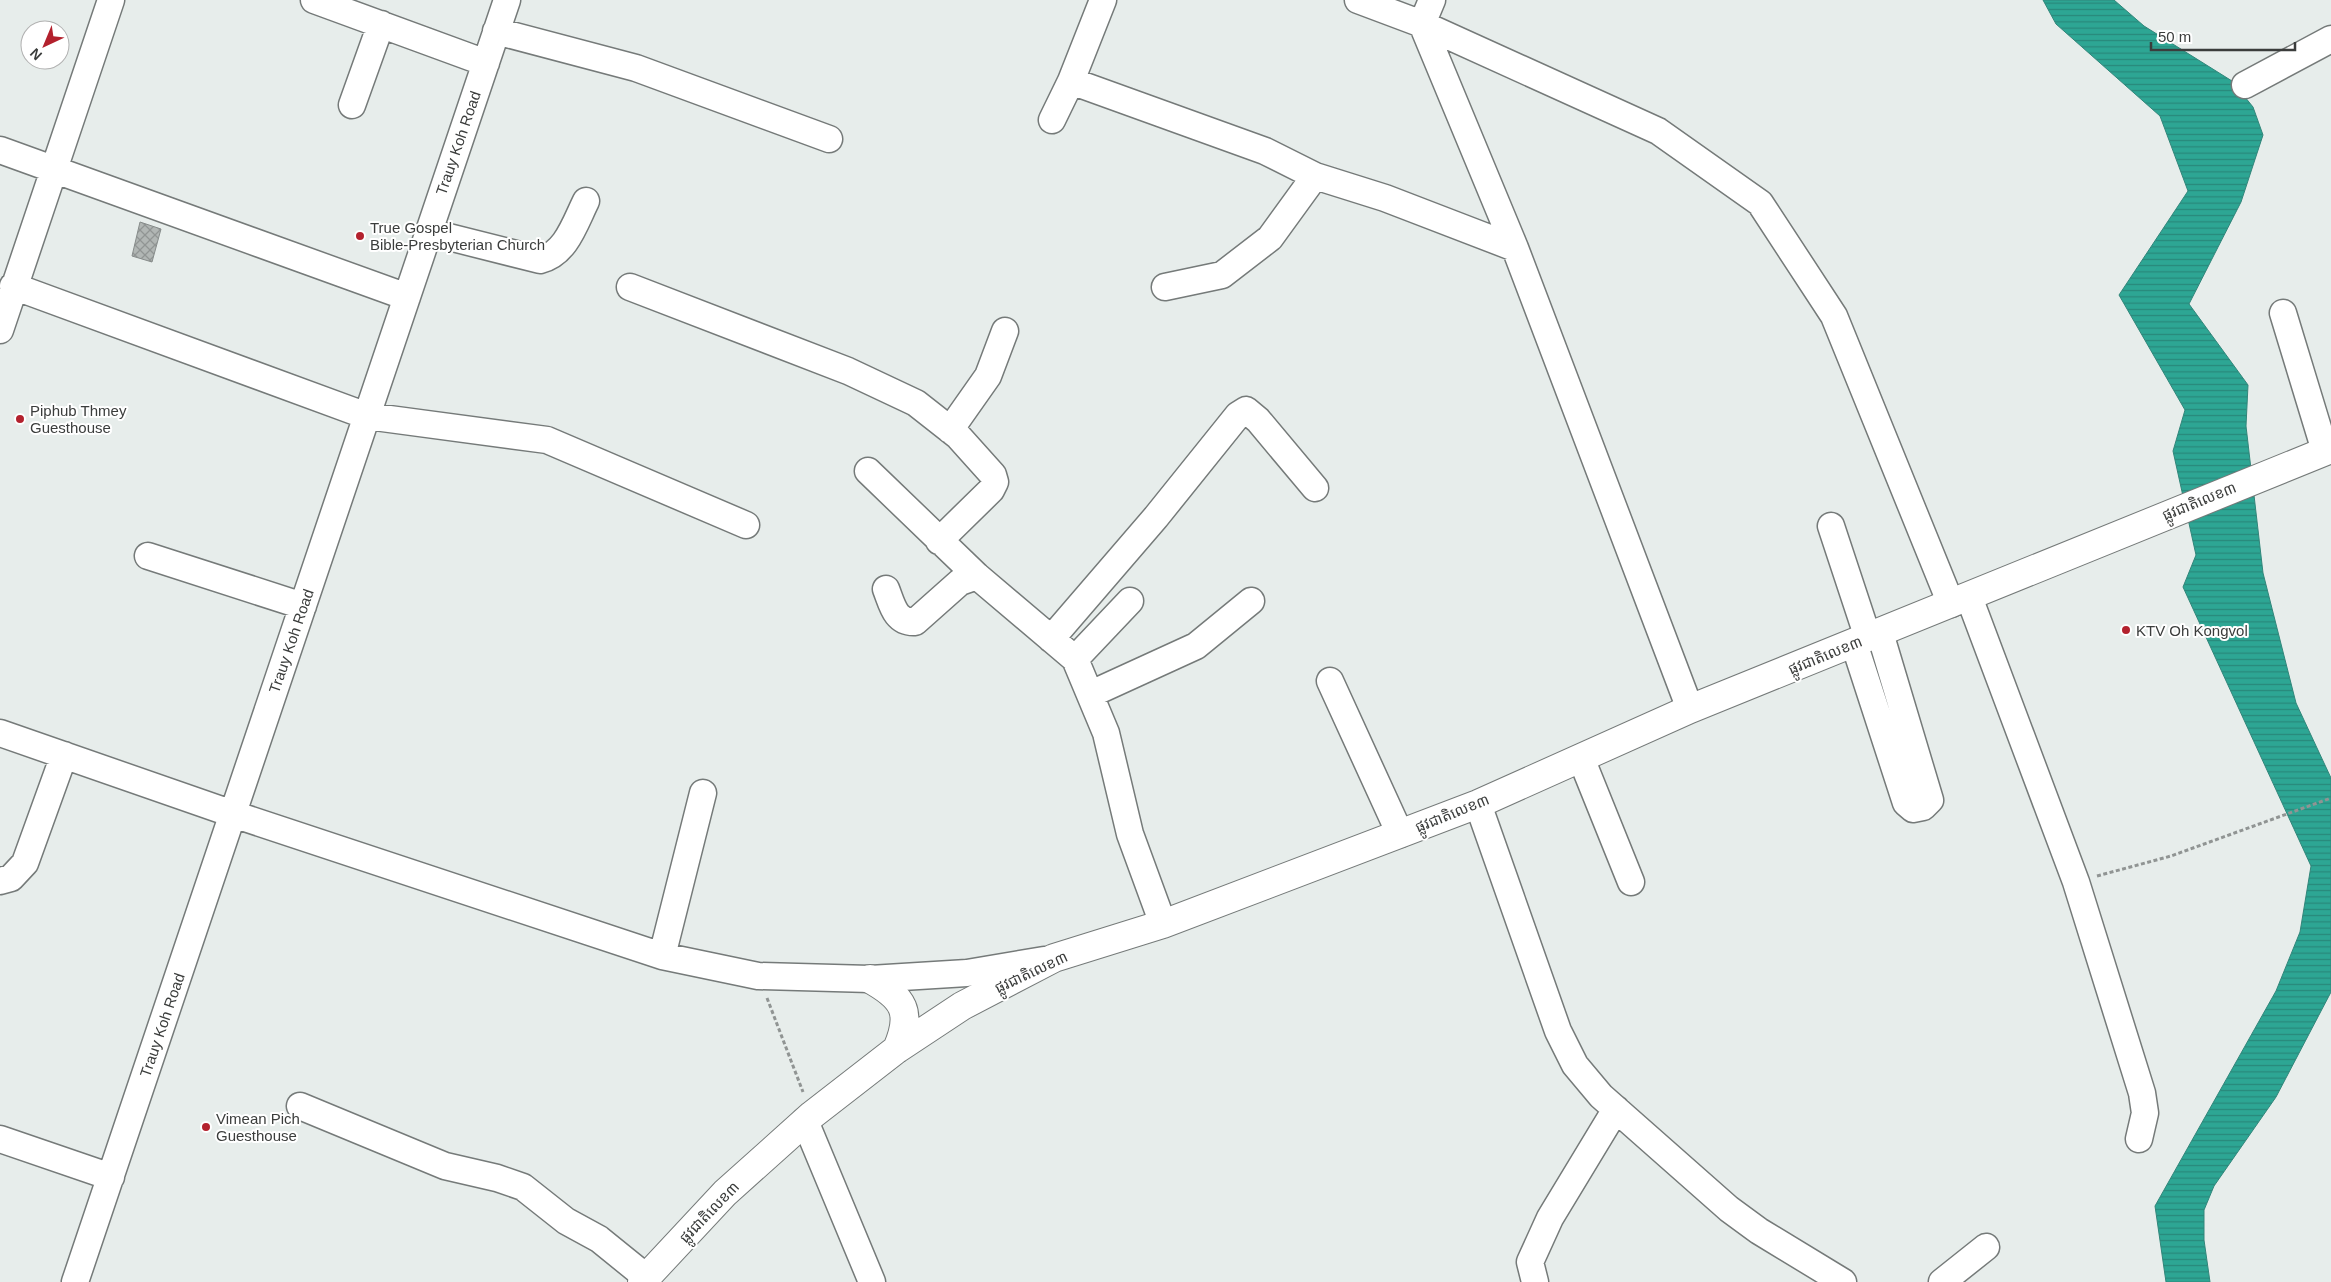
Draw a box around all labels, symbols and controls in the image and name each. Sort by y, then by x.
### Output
north arrow [20,20,70,70]
scale bar [2151,20,2295,52]
text: 50 m [2158,28,2191,45]
text: N [27,45,45,64]
street label: Trauy Koh Road [432,89,484,197]
place label: True Gospel Bible-Presbyterian Church [370,219,545,253]
marker: True Gospel Bible-Presbyterian Church [354,230,366,242]
place label: Piphub Thmey Guesthouse [30,402,127,436]
marker: Piphub Thmey Guesthouse [14,413,26,425]
street label: ផ្លូវជាតិលេខ៣ [2159,478,2241,529]
street label: Trauy Koh Road [265,587,317,695]
place label: KTV Oh Kongvol [2136,622,2248,639]
marker: KTV Oh Kongvol [2120,624,2132,636]
street label: ផ្លូវជាតិលេខ៣ [1785,632,1867,683]
street label: ផ្លូវជាតិលេខ៣ [1412,790,1494,841]
street label: ផ្លូវជាតិលេខ៣ [992,948,1072,1001]
street label: Trauy Koh Road [136,971,188,1079]
place label: Vimean Pich Guesthouse [216,1110,300,1144]
marker: Vimean Pich Guesthouse [200,1121,212,1133]
street label: ផ្លូវជាតិលេខ៣ [676,1178,746,1250]

